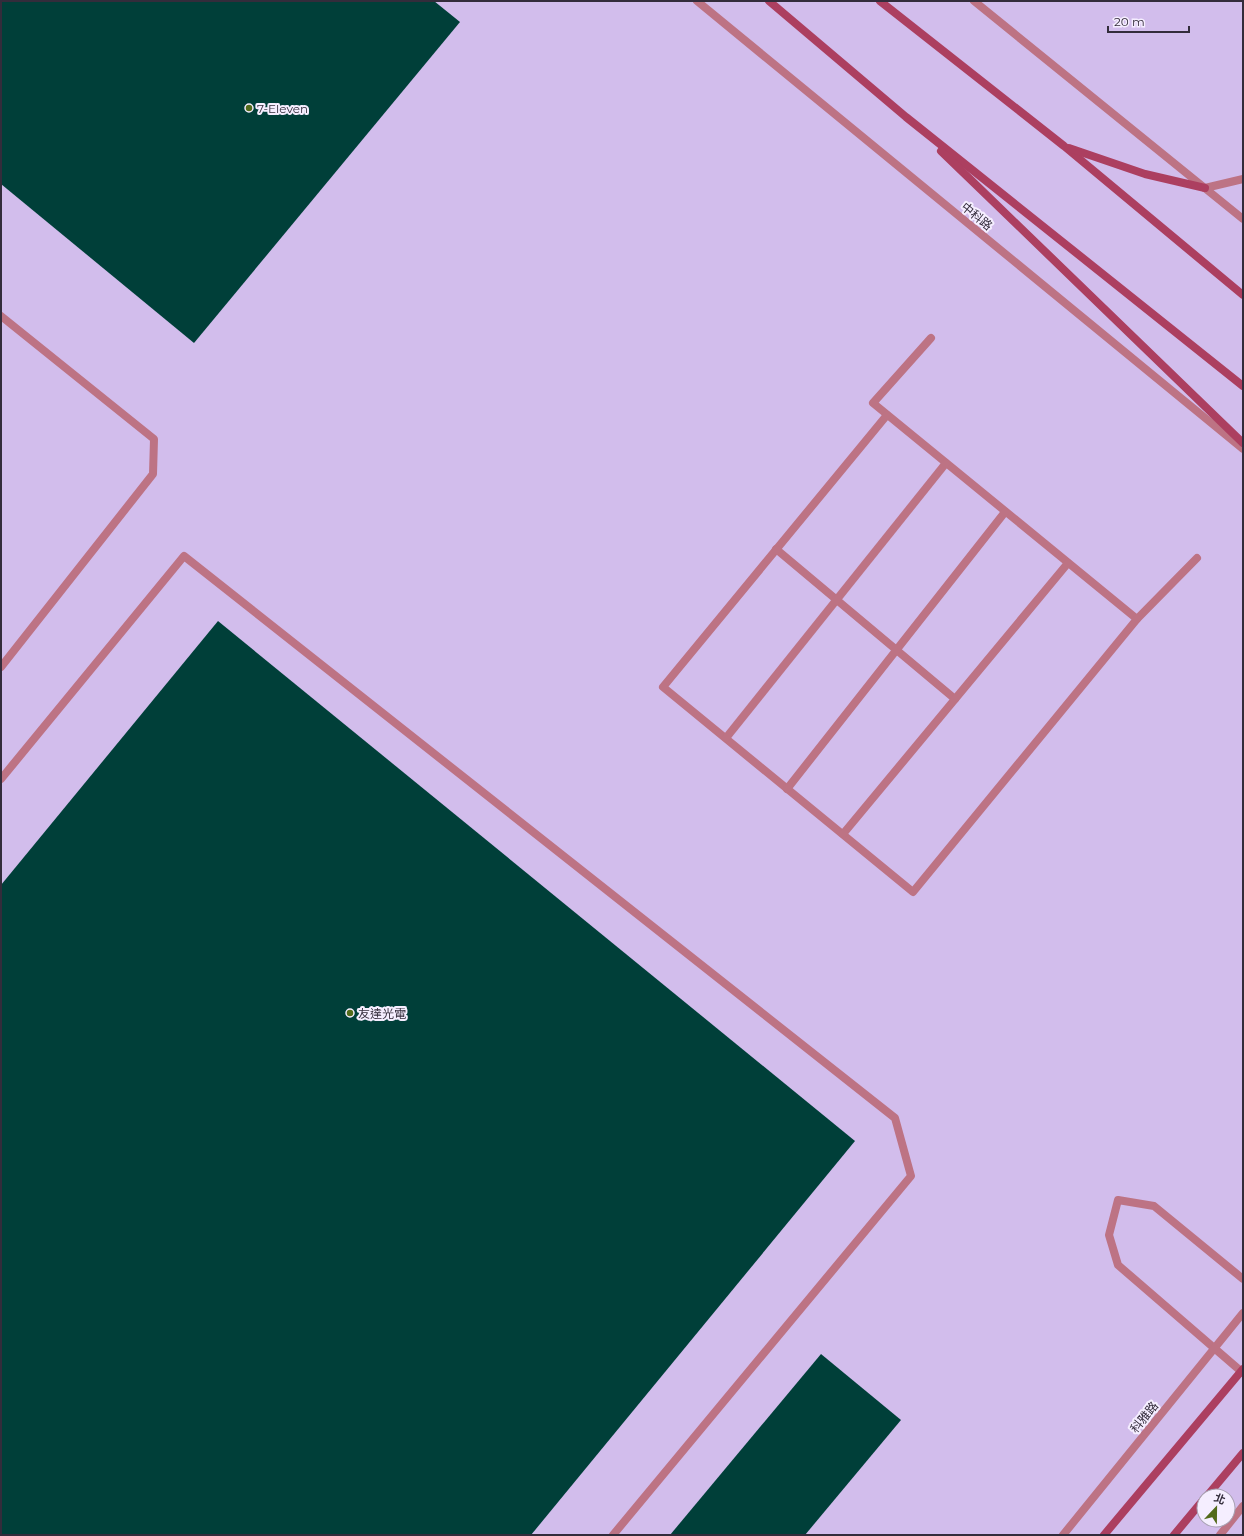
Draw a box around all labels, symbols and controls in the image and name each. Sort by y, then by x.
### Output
scale bar [1108,8,1189,34]
text: 20 m [1114,14,1145,29]
place label: 7-Eleven [257,101,308,116]
marker: 7-Eleven [244,103,254,113]
street label: 中科路 [958,199,996,233]
place label: 友達光電 [358,1006,406,1021]
marker: 友達光電 [345,1008,355,1018]
street label: 科雅路 [1127,1398,1161,1436]
north arrow [1196,1488,1236,1528]
text: 北 [1212,1490,1227,1507]

